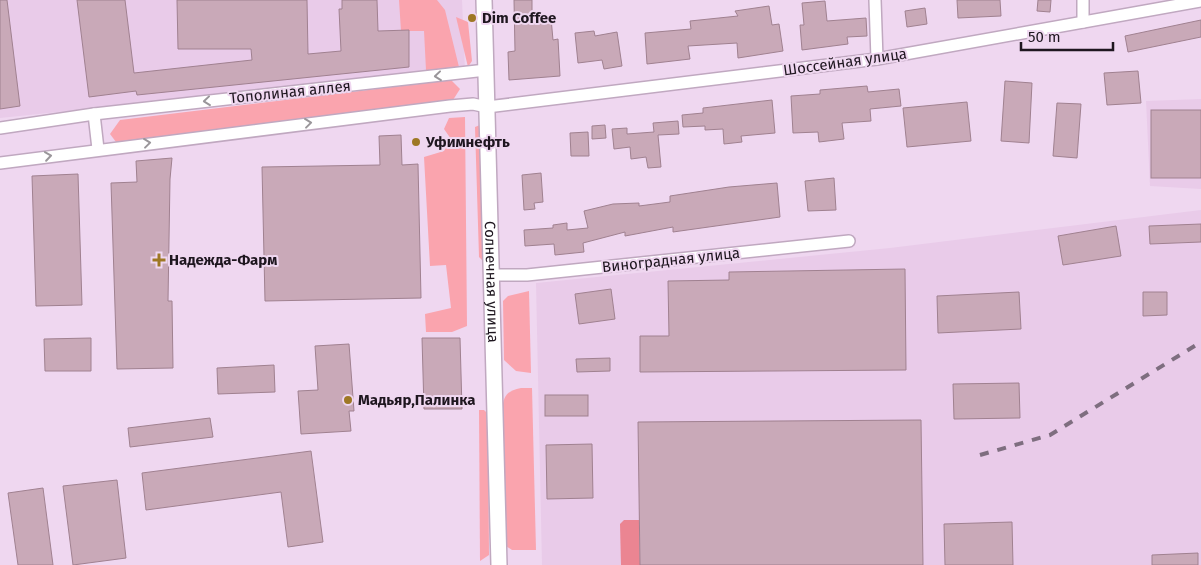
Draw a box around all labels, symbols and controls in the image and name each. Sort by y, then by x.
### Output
place label: Dim Coffee [482,9,556,27]
marker: Dim Coffee [466,12,478,24]
scale bar [1021,20,1114,52]
text: 50 m [1028,28,1061,46]
street label: Шоссейная улица [782,44,908,80]
one-way arrow [433,70,441,81]
street label: Тополиная аллея [228,77,352,107]
one-way arrow [202,95,210,106]
one-way arrow [304,118,312,129]
place label: Уфимнефть [425,133,510,151]
marker: Уфимнефть [410,136,422,148]
one-way arrow [143,138,151,149]
one-way arrow [44,151,53,161]
street label: Солнечная улица [481,221,502,343]
street label: Виноградная улица [601,244,741,276]
place label: Надежда-Фарм [169,251,277,269]
marker: Надежда-Фарм [153,254,165,266]
place label: Мадьяр,Палинка [358,391,475,409]
marker: Мадьяр,Палинка [342,394,354,406]

